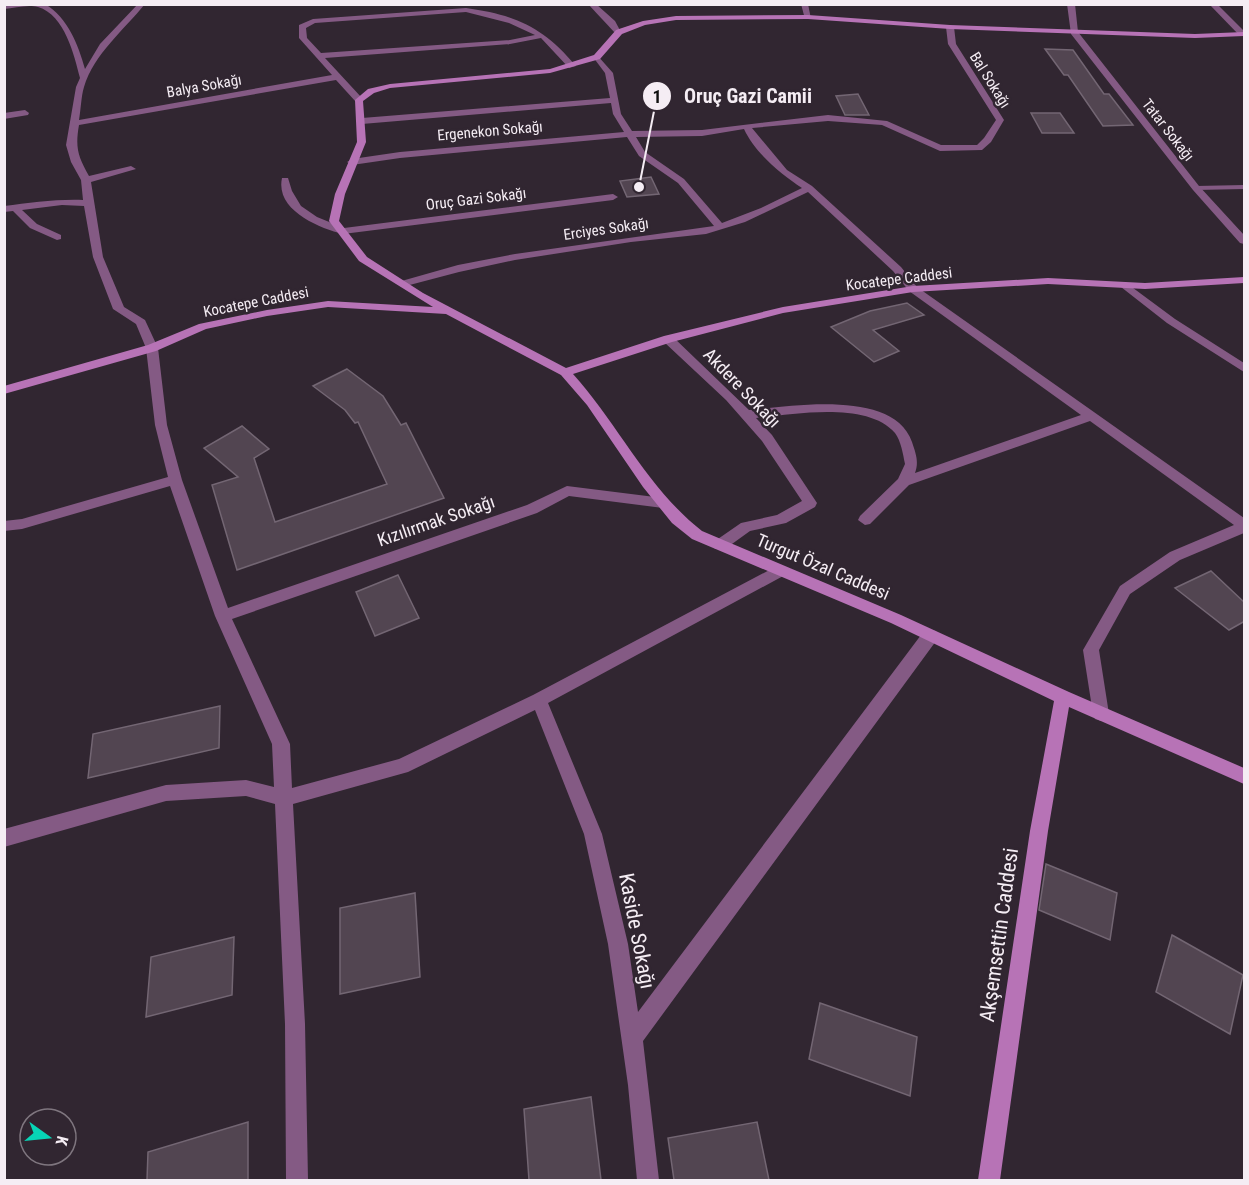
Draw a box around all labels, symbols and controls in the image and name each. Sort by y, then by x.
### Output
street label: Bal Sokağı [966,49,1014,111]
street label: Balya Sokağı [165,71,243,101]
callout: Oruç Gazi Camii [642,77,824,115]
text: Oruç Gazi Camii [684,84,812,108]
text: 1 [652,86,662,107]
street label: Tatar Sokağı [1138,95,1198,165]
street label: Ergenekon Sokağı [437,117,543,145]
street label: Oruç Gazi Sokağı [425,184,527,214]
street label: Erciyes Sokağı [562,214,650,244]
street label: Kocatepe Caddesi [845,264,953,294]
street label: Kocatepe Caddesi [202,283,310,321]
street label: Akdere Sokağı [699,344,785,432]
street label: Kızılırmak Sokağı [374,491,497,550]
street label: Turgut Özal Caddesi [753,529,893,604]
street label: Akşemsettin Caddesi [975,846,1023,1024]
street label: Kaside Sokağı [614,871,660,991]
north arrow [18,1107,78,1167]
text: K [52,1134,72,1148]

